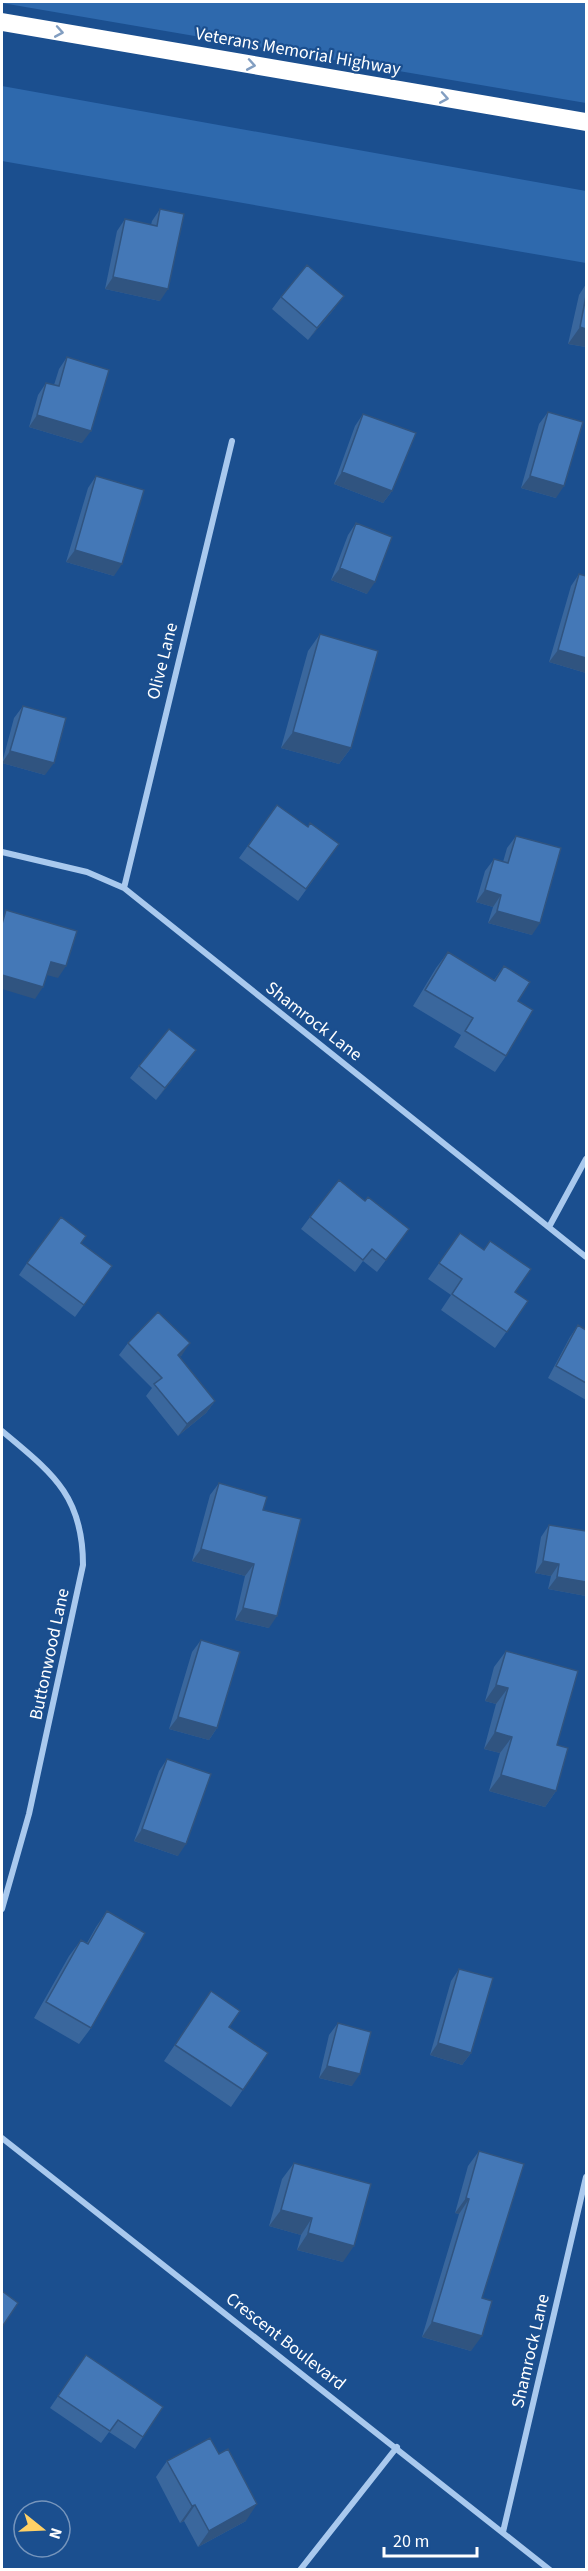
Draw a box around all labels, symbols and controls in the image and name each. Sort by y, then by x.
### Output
street label: Veterans Memorial Highway [193,21,403,82]
one-way arrow [54,25,64,38]
one-way arrow [246,58,256,71]
one-way arrow [438,91,448,104]
street label: Olive Lane [141,620,184,702]
street label: Shamrock Lane [260,976,367,1067]
street label: Buttonwood Lane [23,1586,76,1722]
street label: Crescent Boulevard [220,2287,351,2396]
street label: Shamrock Lane [505,2291,556,2411]
north arrow [12,2499,72,2559]
scale bar [384,2520,477,2558]
text: N [43,2525,67,2542]
text: 20 m [393,2529,429,2554]

